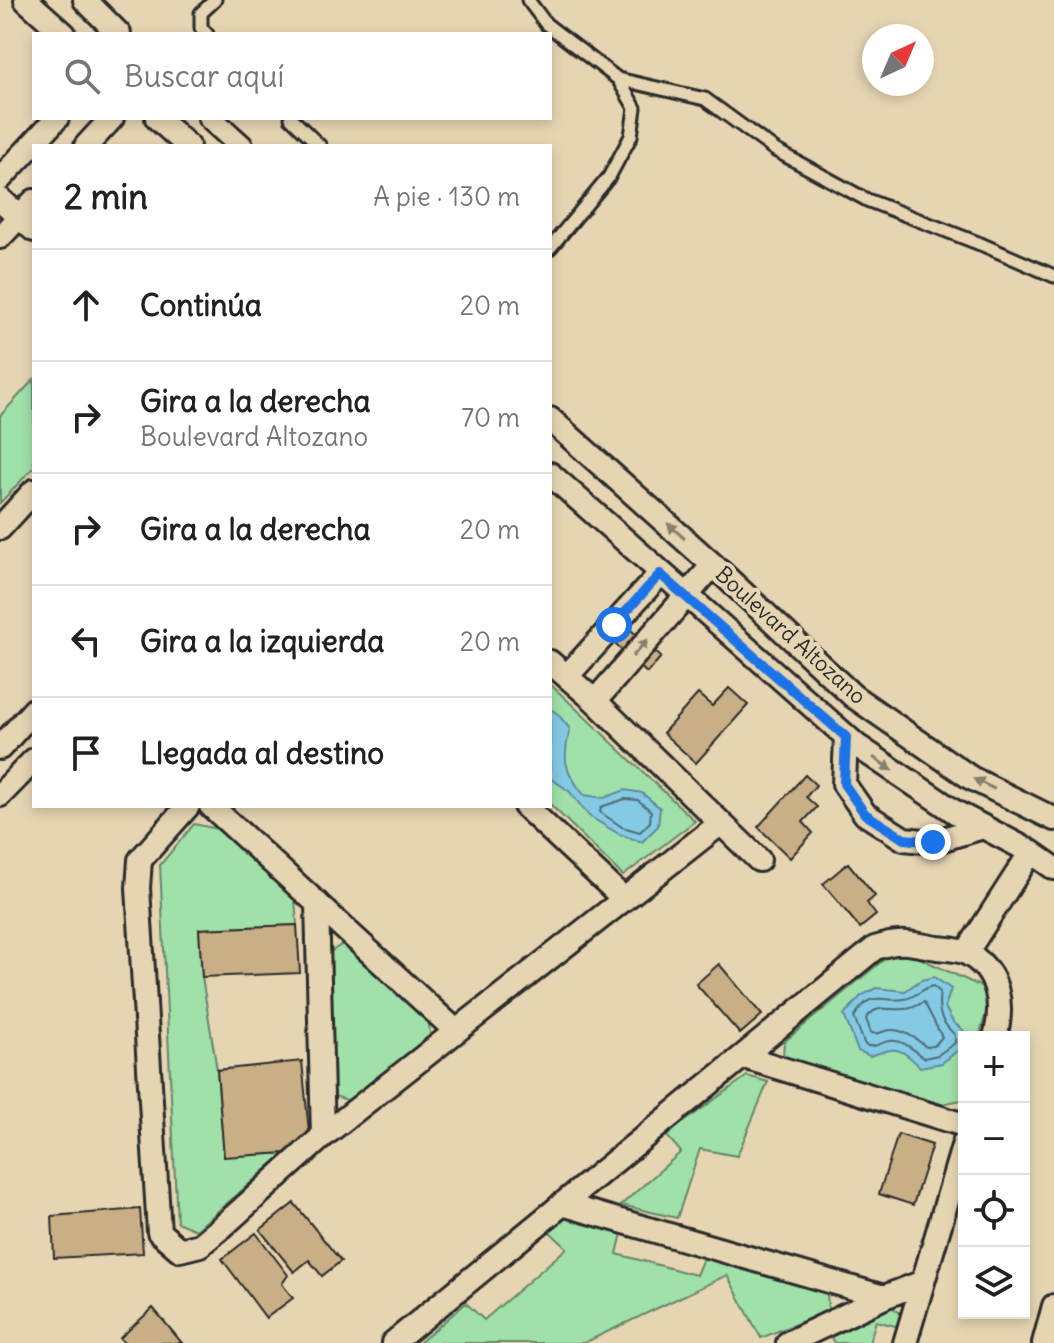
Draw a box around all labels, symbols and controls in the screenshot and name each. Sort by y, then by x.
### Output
north arrow [862,24,934,96]
search box [32,32,552,120]
icon: search [60,54,104,98]
text: Buscar aquí [124,57,284,95]
text: 2 min [64,175,148,218]
text: A pie · 130 m [373,180,520,213]
icon: ahead [64,283,108,327]
text: Continúa [140,286,262,324]
text: 20 m [460,289,520,322]
text: Gira a la derecha [140,382,371,420]
icon: right [64,395,108,439]
text: 70 m [461,401,520,434]
text: Boulevard Altozano [140,420,368,453]
icon: right [64,507,108,551]
text: Gira a la derecha [140,510,371,548]
text: 20 m [460,513,520,546]
one-way arrow [666,523,685,541]
street label: Boulevard Altozano [710,560,872,710]
route start [596,607,632,643]
icon: left [64,619,108,663]
text: Gira a la izquierda [140,622,384,660]
text: 20 m [460,625,520,658]
one-way arrow [631,639,648,659]
icon: arrive [64,731,108,775]
text: Llegada al destino [140,734,384,772]
one-way arrow [872,756,893,771]
one-way arrow [972,777,996,791]
route end [915,824,951,860]
map controls [958,1031,1030,1319]
button: + [958,1031,1030,1103]
button: − [958,1103,1030,1175]
button: locate [958,1175,1030,1247]
button: layers [958,1247,1030,1319]

